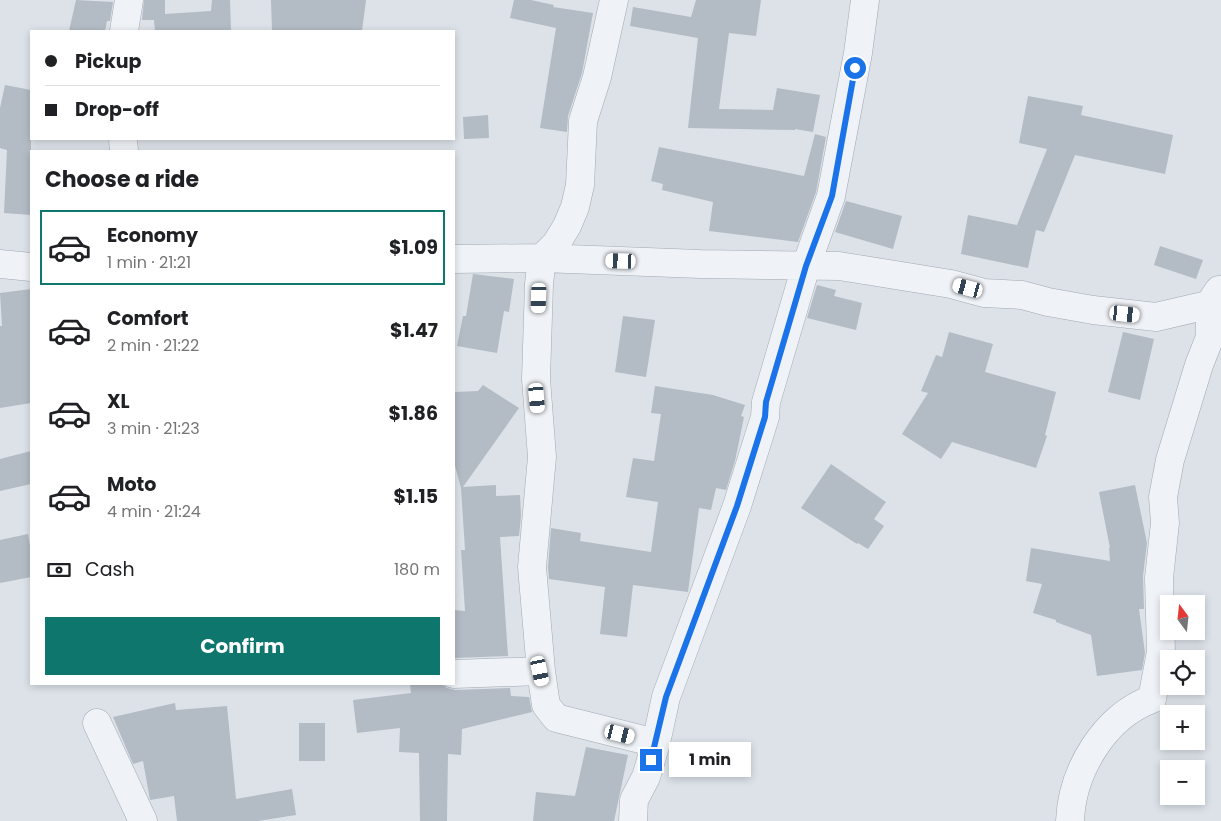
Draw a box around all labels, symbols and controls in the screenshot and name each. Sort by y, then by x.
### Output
text: Pickup [75,48,141,75]
route start [844,57,866,79]
text: Drop-off [75,96,159,123]
text: Choose a ride [45,164,199,195]
text: Economy [107,222,198,249]
icon: car [47,225,92,270]
text: $1.09 [389,234,438,261]
text: 1 min · 21:21 [107,251,191,274]
car [605,253,636,269]
car [951,277,984,299]
car [530,283,547,313]
text: Comfort [107,305,189,332]
car [1109,305,1140,323]
icon: car [47,308,92,353]
text: $1.47 [390,317,438,344]
text: 2 min · 21:22 [107,334,199,357]
car [528,382,545,414]
text: XL [107,388,130,415]
icon: car [47,391,92,436]
text: $1.86 [389,400,438,427]
text: 3 min · 21:23 [107,417,200,440]
text: Moto [107,471,156,498]
icon: car [47,474,92,519]
text: $1.15 [394,483,438,510]
text: 4 min · 21:24 [107,500,201,523]
icon: cash [45,556,73,584]
text: Cash [85,556,135,583]
text: 180 m [394,558,440,581]
north arrow [1160,595,1205,640]
map controls [1160,595,1205,805]
button: Confirm [45,617,440,675]
button: locate [1160,650,1205,695]
car [529,655,550,687]
button: + [1160,705,1205,750]
car [603,723,636,745]
callout: 1 min [668,742,751,778]
text: 1 min [689,748,731,771]
route end [640,749,662,771]
button: − [1160,760,1205,805]

